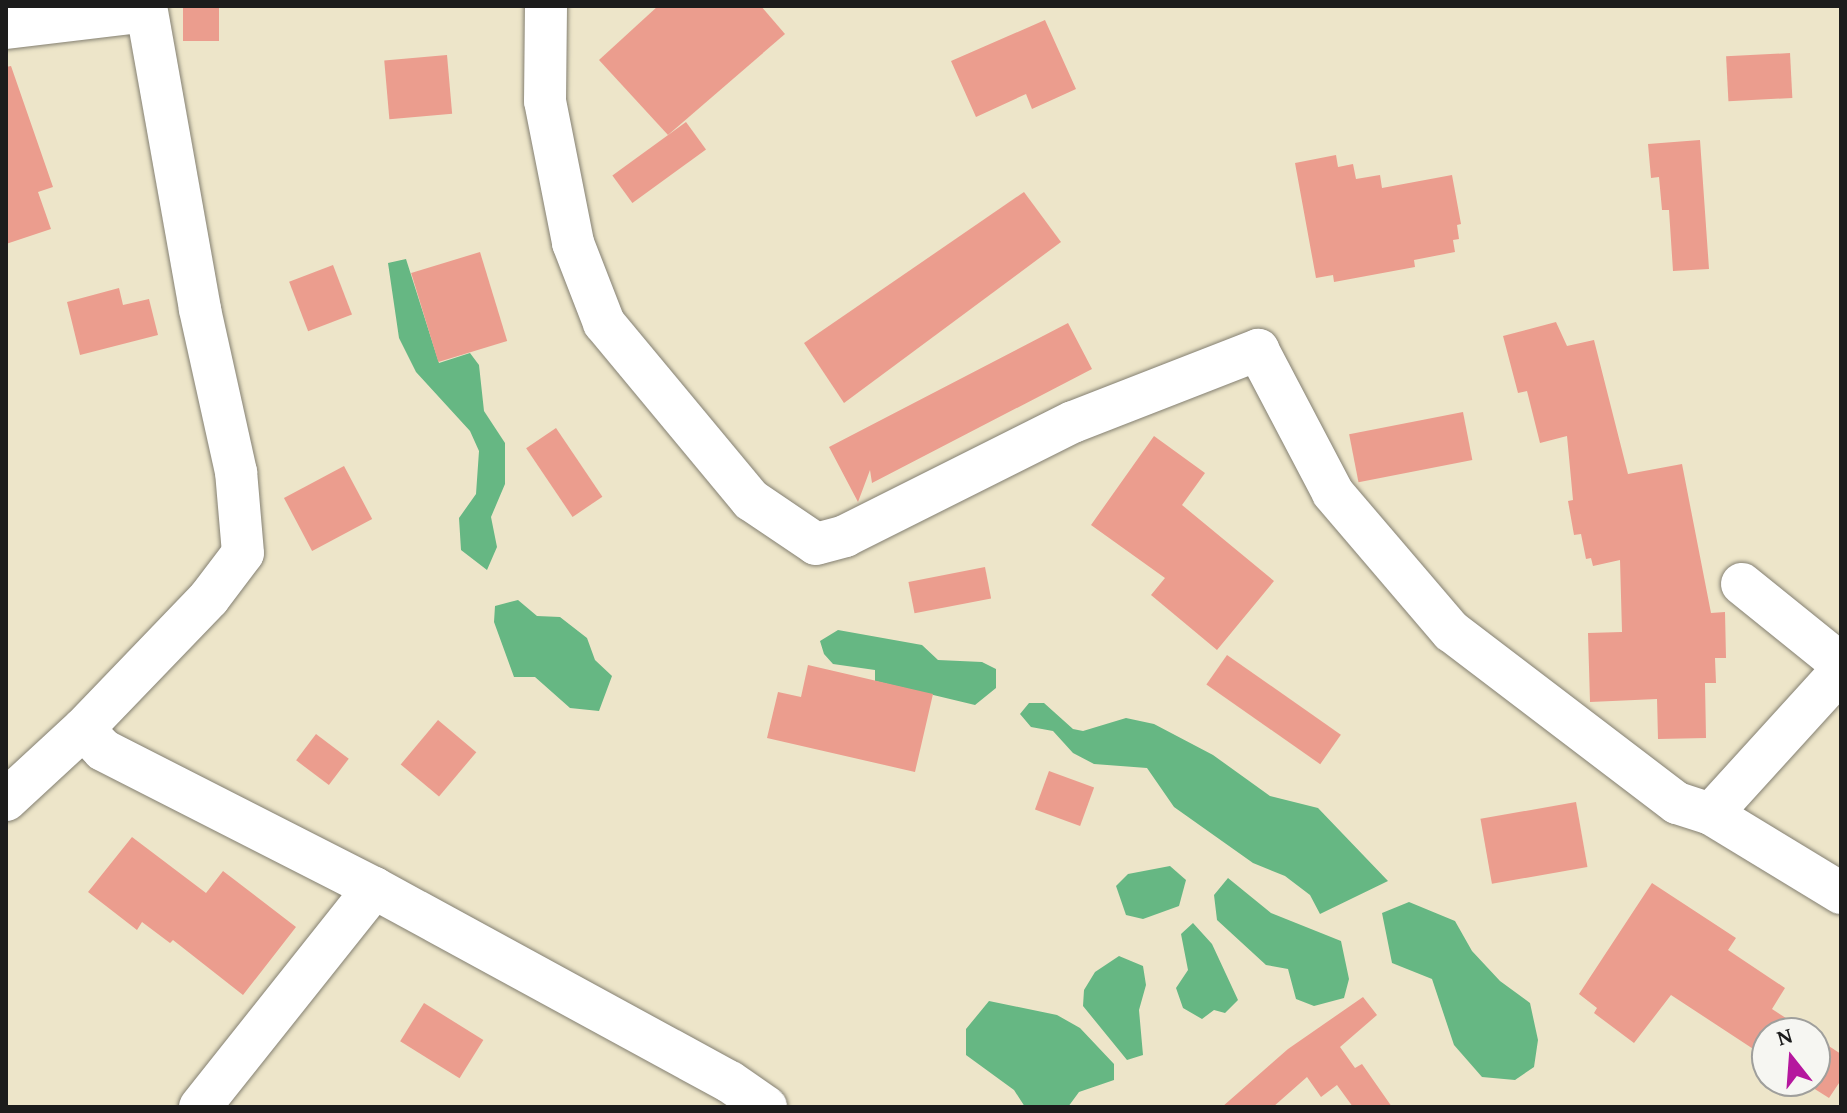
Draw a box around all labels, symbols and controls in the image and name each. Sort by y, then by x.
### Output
north arrow [1751,1017,1831,1097]
text: N [1773,1019,1796,1053]

